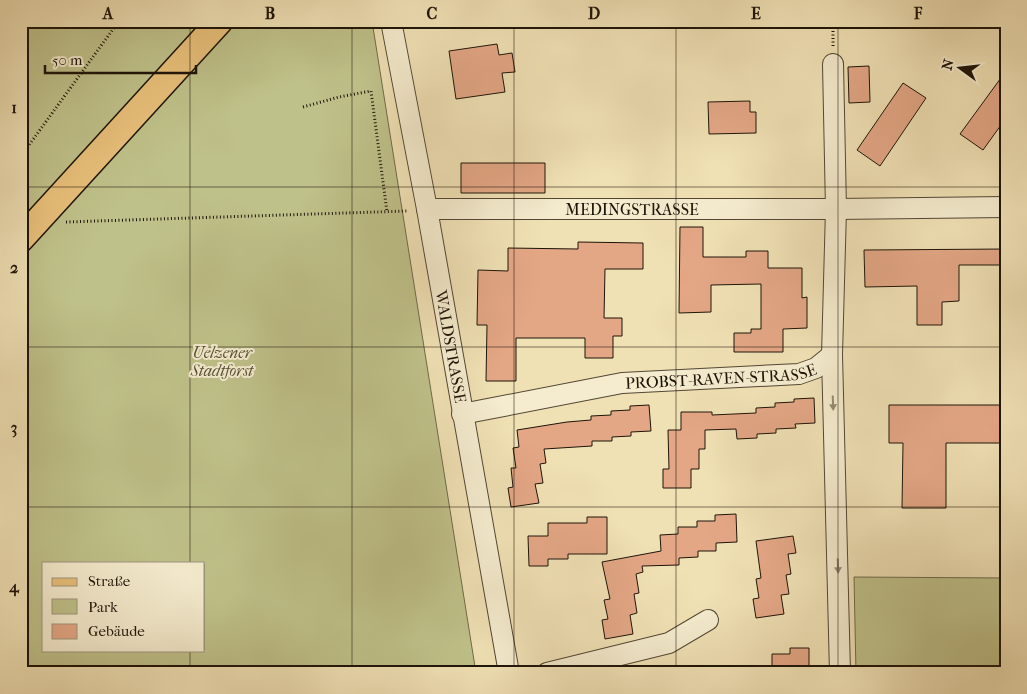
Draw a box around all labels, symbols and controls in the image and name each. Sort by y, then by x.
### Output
text: A [102,4,114,23]
text: B [265,4,275,23]
text: C [427,4,438,23]
text: D [588,4,600,23]
text: E [751,4,761,23]
text: F [913,4,923,23]
scale bar [45,42,196,74]
north arrow [934,42,984,92]
text: 50 m [52,51,83,69]
text: N [938,57,958,72]
text: 1 [11,98,17,117]
street label: MEDINGSTRASSE [565,200,699,219]
text: 2 [10,258,18,277]
street label: WALDSTRASSE [431,288,470,405]
park label: Uelzener Stadtforst [190,343,254,380]
street label: PROBST-RAVEN-STRASSE [625,360,819,393]
one-way arrow [829,396,837,412]
text: 3 [11,418,17,438]
one-way arrow [834,558,842,574]
legend [42,562,205,652]
text: Straße [88,572,131,590]
text: 4 [8,577,20,597]
text: Park [88,598,118,616]
text: Gebäude [88,622,145,640]

